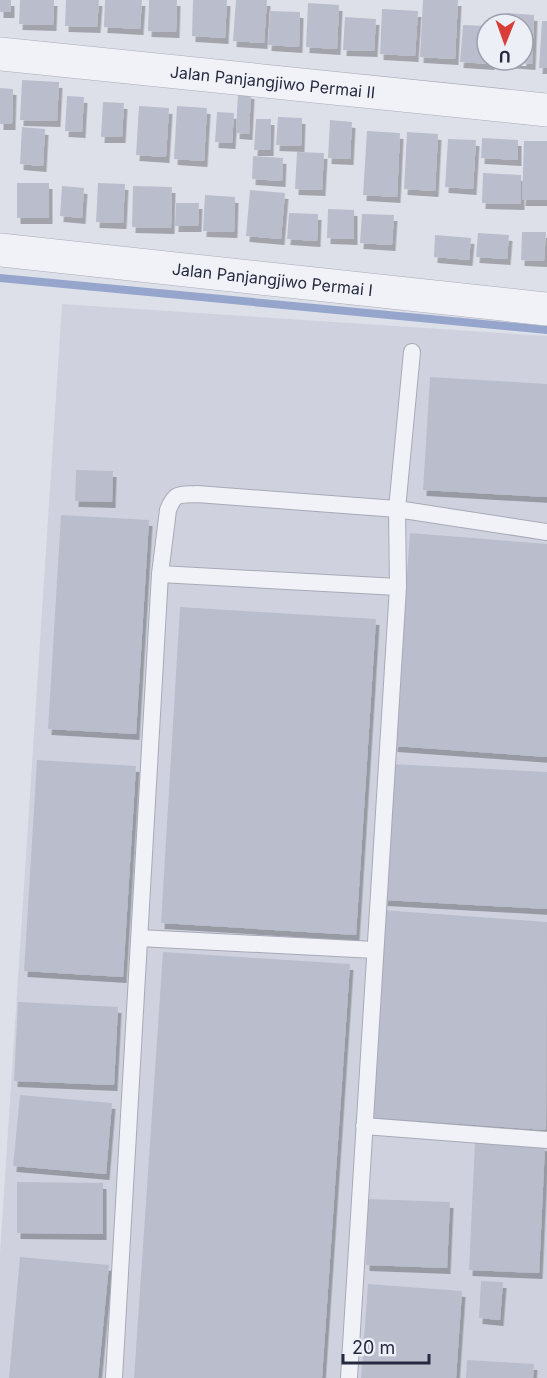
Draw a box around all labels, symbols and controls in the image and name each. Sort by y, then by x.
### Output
north arrow [475,12,535,72]
text: U [499,47,511,67]
street label: Jalan Panjangjiwo Permai II [169,61,376,102]
street label: Jalan Panjangjiwo Permai I [171,259,374,300]
scale bar [343,1327,428,1365]
text: 20 m [352,1337,395,1358]

